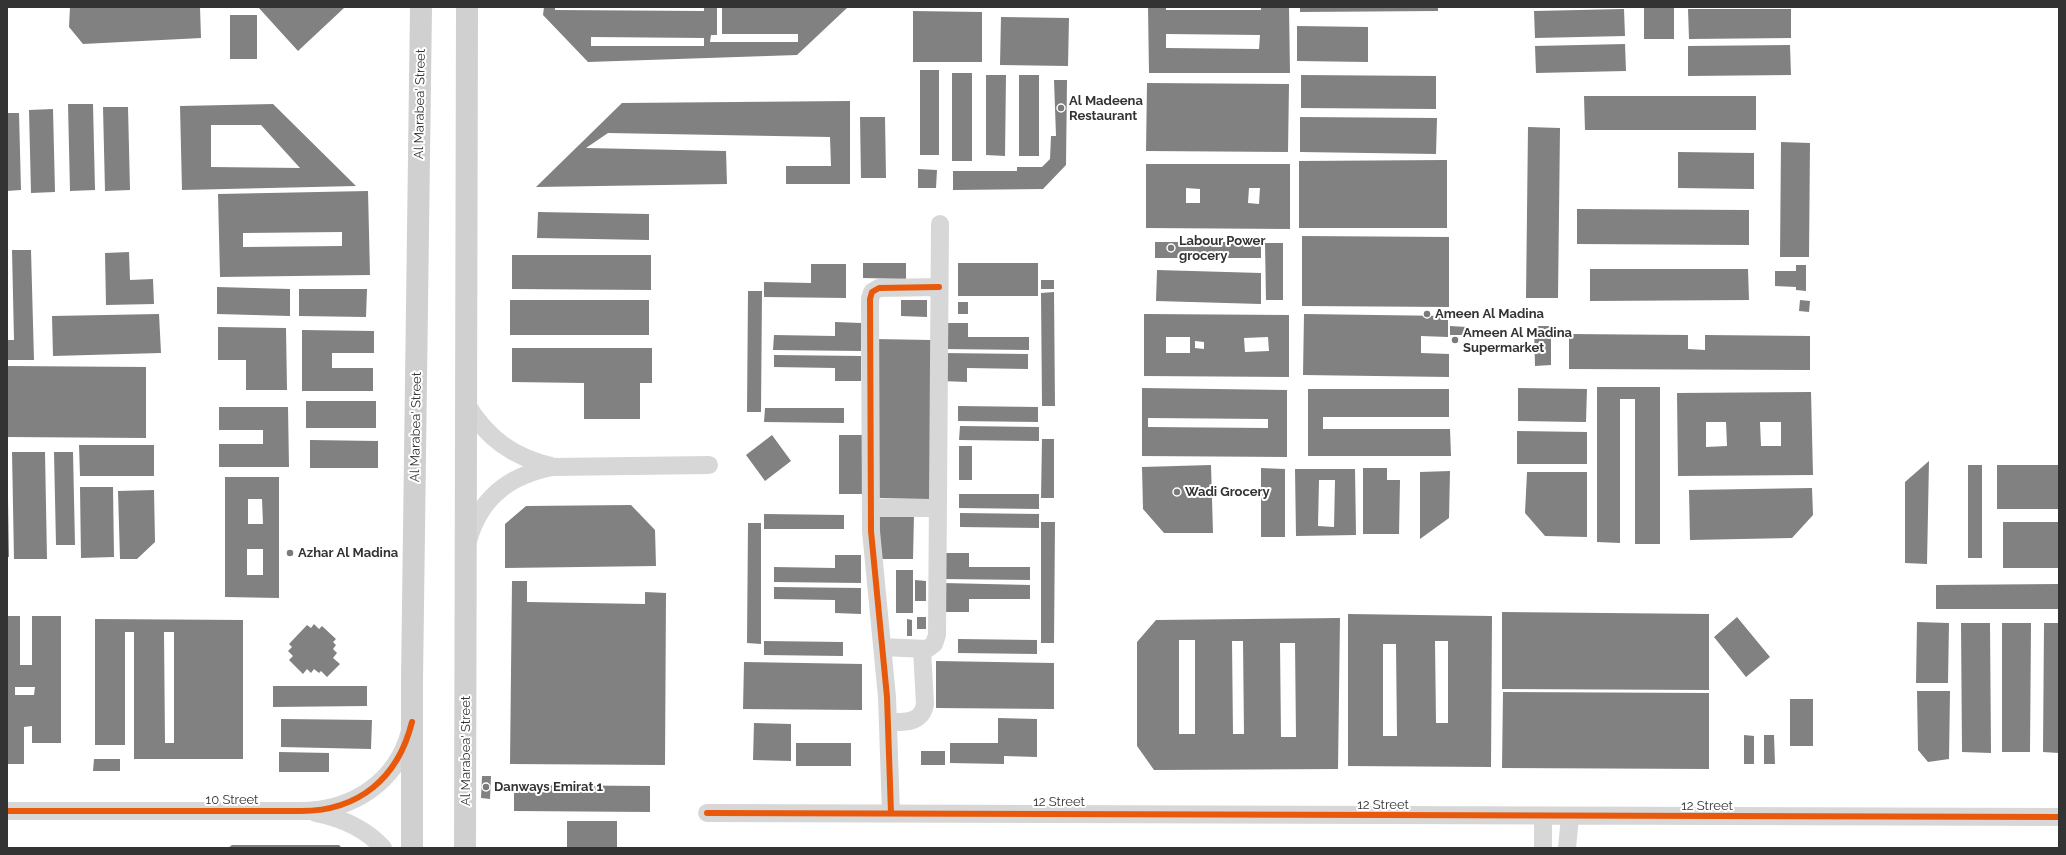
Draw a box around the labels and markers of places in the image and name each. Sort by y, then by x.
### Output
place label: Al Madeena Restaurant [1069,93,1143,124]
marker: Al Madeena Restaurant [1056,103,1066,113]
place label: Labour Power grocery [1179,233,1265,264]
marker: Labour Power grocery [1166,243,1176,253]
place label: Ameen Al Madina [1435,306,1544,322]
marker: Ameen Al Madina [1422,309,1432,319]
place label: Ameen Al Madina Supermarket [1463,325,1572,356]
marker: Ameen Al Madina Supermarket [1450,335,1460,345]
place label: Wadi Grocery [1185,484,1270,500]
marker: Wadi Grocery [1172,487,1182,497]
place label: Azhar Al Madina [298,545,398,561]
marker: Azhar Al Madina [285,548,295,558]
place label: Danways Emirat 1 [494,779,603,795]
marker: Danways Emirat 1 [481,782,491,792]

